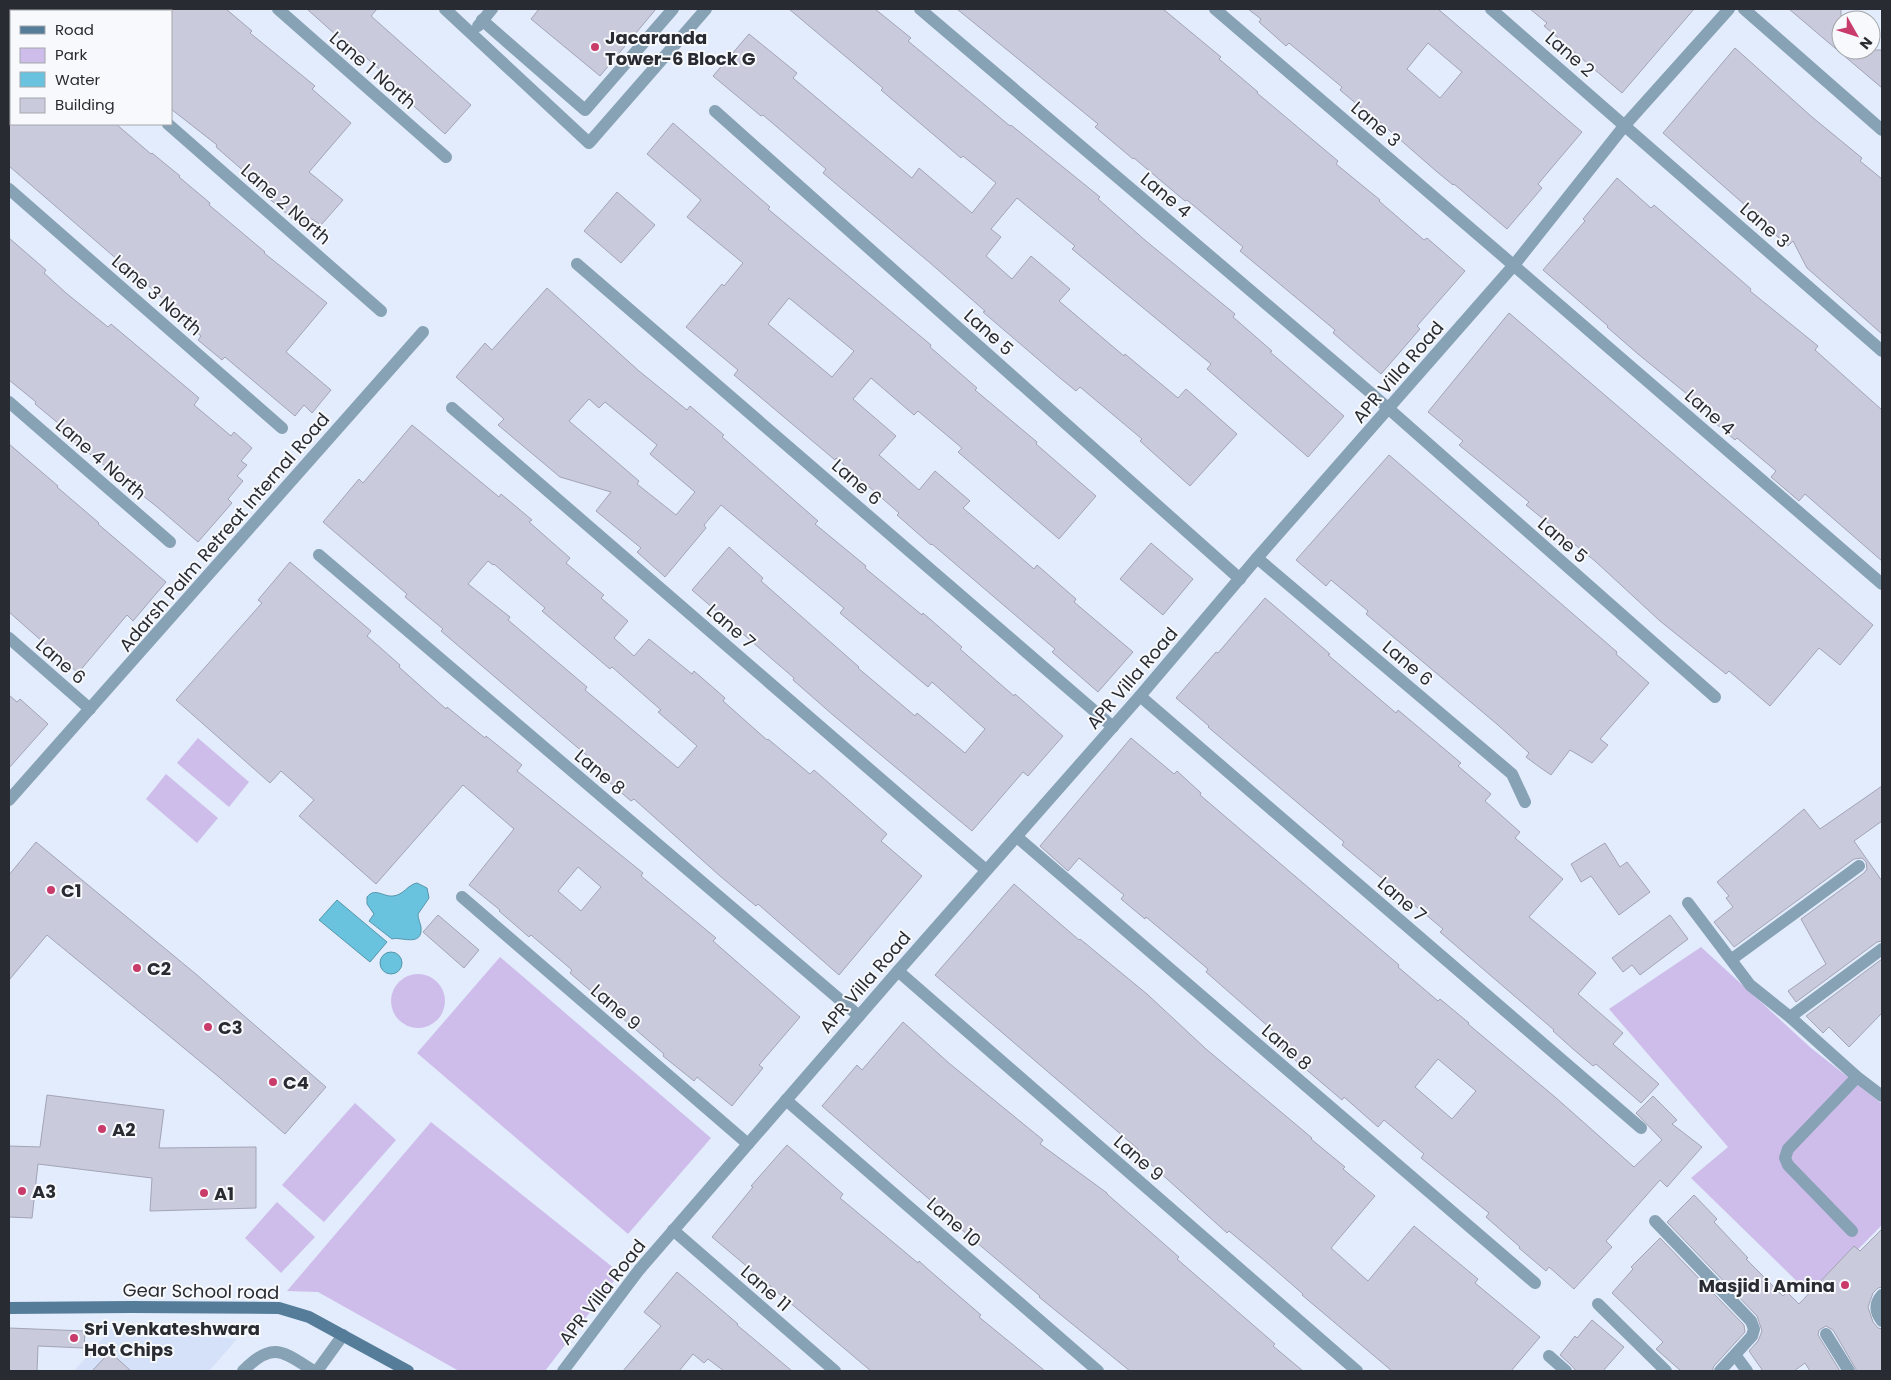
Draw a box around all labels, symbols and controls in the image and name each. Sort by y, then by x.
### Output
legend [10,10,172,125]
north arrow [1831,10,1881,60]
text: Road [55,19,94,40]
street label: Lane 1 North [324,25,422,115]
place label: Jacaranda Tower-6 Block G [605,25,756,71]
street label: Lane 2 [1540,26,1600,82]
text: N [1855,33,1877,54]
marker: Jacaranda Tower-6 Block G [589,41,601,53]
text: Park [55,44,87,65]
text: Water [55,69,101,90]
text: Building [55,94,115,115]
street label: Lane 3 [1346,96,1406,152]
street label: Lane 2 North [236,158,336,250]
street label: Lane 4 [1135,167,1197,223]
street label: Lane 3 [1735,197,1795,253]
street label: Lane 3 North [107,249,207,341]
street label: Lane 5 [959,303,1019,361]
street label: APR Villa Road [1347,316,1449,428]
street label: Lane 4 [1680,383,1740,441]
street label: Adarsh Palm Retreat Internal Road [113,407,335,657]
street label: Lane 4 North [50,413,152,505]
street label: Lane 6 [827,453,887,511]
street label: Lane 5 [1533,511,1593,569]
street label: Lane 7 [701,598,761,654]
street label: APR Villa Road [1081,622,1183,734]
street label: Lane 6 [31,632,91,690]
street label: Lane 6 [1377,635,1439,691]
street label: Lane 8 [569,744,631,800]
street label: Lane 7 [1372,871,1432,927]
place label: C1 [61,878,81,903]
marker: C1 [45,884,57,896]
street label: APR Villa Road [814,926,916,1038]
place label: C2 [147,956,171,981]
marker: C2 [131,962,143,974]
street label: Lane 9 [586,978,646,1036]
place label: C3 [218,1015,243,1040]
street label: Lane 8 [1257,1018,1317,1076]
marker: C3 [202,1021,214,1033]
place label: C4 [283,1070,309,1095]
marker: C4 [267,1076,279,1088]
place label: A2 [112,1117,136,1142]
marker: A2 [96,1123,108,1135]
street label: Lane 9 [1109,1129,1169,1187]
place label: A3 [32,1179,56,1204]
place label: A1 [214,1181,234,1206]
marker: A3 [16,1185,28,1197]
marker: A1 [198,1187,210,1199]
street label: Lane 10 [921,1191,987,1253]
street label: APR Villa Road [553,1234,651,1350]
street label: Lane 11 [736,1259,796,1317]
place label: Masjid i Amina [1698,1273,1835,1298]
street label: Gear School road [122,1277,280,1305]
marker: Masjid i Amina [1839,1279,1851,1291]
place label: Sri Venkateshwara Hot Chips [84,1316,260,1362]
marker: Sri Venkateshwara Hot Chips [68,1332,80,1344]

